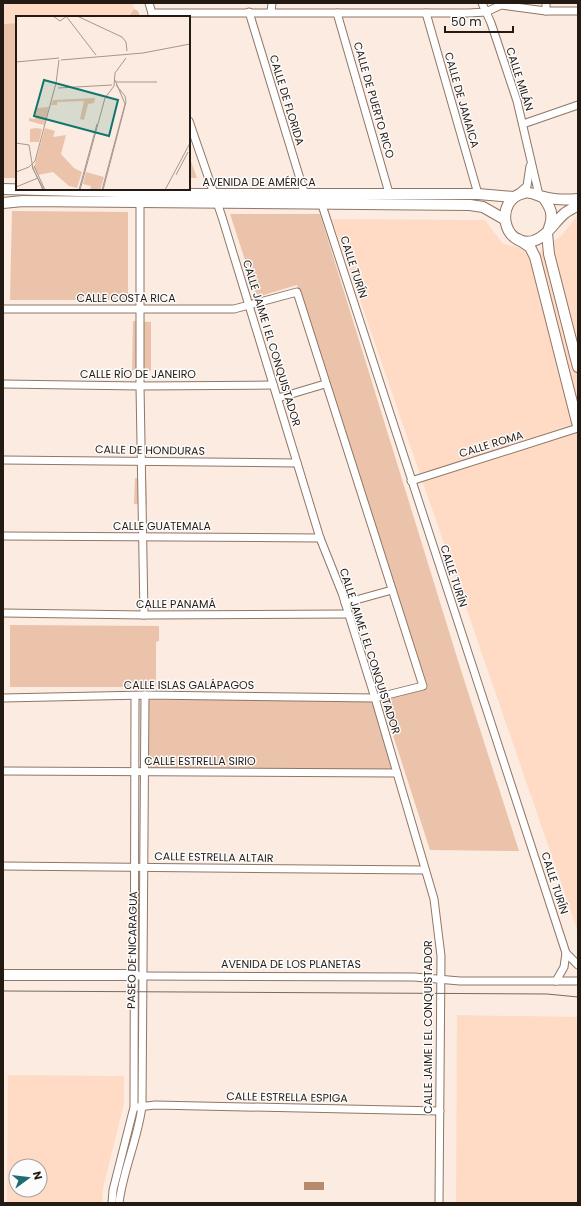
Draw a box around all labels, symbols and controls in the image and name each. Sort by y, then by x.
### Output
scale bar [445,8,513,34]
text: 50 m [451,13,482,30]
inset map [16,16,190,190]
street label: CALLE DE PUERTO RICO [350,40,398,160]
street label: CALLE MILÁN [502,45,538,113]
street label: CALLE DE JAMAICA [441,50,484,150]
street label: CALLE DE FLORIDA [266,53,309,148]
street label: AVENIDA DE AMÉRICA [202,174,316,190]
street label: CALLE TURÍN [336,234,372,300]
street label: CALLE JAIME I EL CONQUISTADOR [239,258,305,429]
street label: CALLE COSTA RICA [76,290,176,306]
street label: CALLE RÍO DE JANEIRO [80,366,196,382]
street label: CALLE ROMA [457,427,526,461]
street label: CALLE DE HONDURAS [95,441,205,459]
street label: CALLE GUATEMALA [113,518,212,534]
street label: CALLE TURÍN [436,543,472,609]
street label: CALLE JAIME I EL CONQUISTADOR [336,566,405,736]
street label: CALLE PANAMÁ [136,596,216,612]
street label: CALLE ISLAS GALÁPAGOS [124,677,254,693]
street label: CALLE ESTRELLA SIRIO [144,753,256,769]
street label: CALLE ESTRELLA ALTAIR [154,848,274,866]
street label: CALLE TURÍN [537,850,573,916]
street label: PASEO DE NICARAGUA [123,890,141,1009]
street label: CALLE JAIME I EL CONQUISTADOR [420,940,436,1114]
street label: AVENIDA DE LOS PLANETAS [221,956,361,972]
street label: CALLE ESTRELLA ESPIGA [226,1088,348,1106]
north arrow [8,1158,48,1198]
text: N [29,1169,46,1181]

